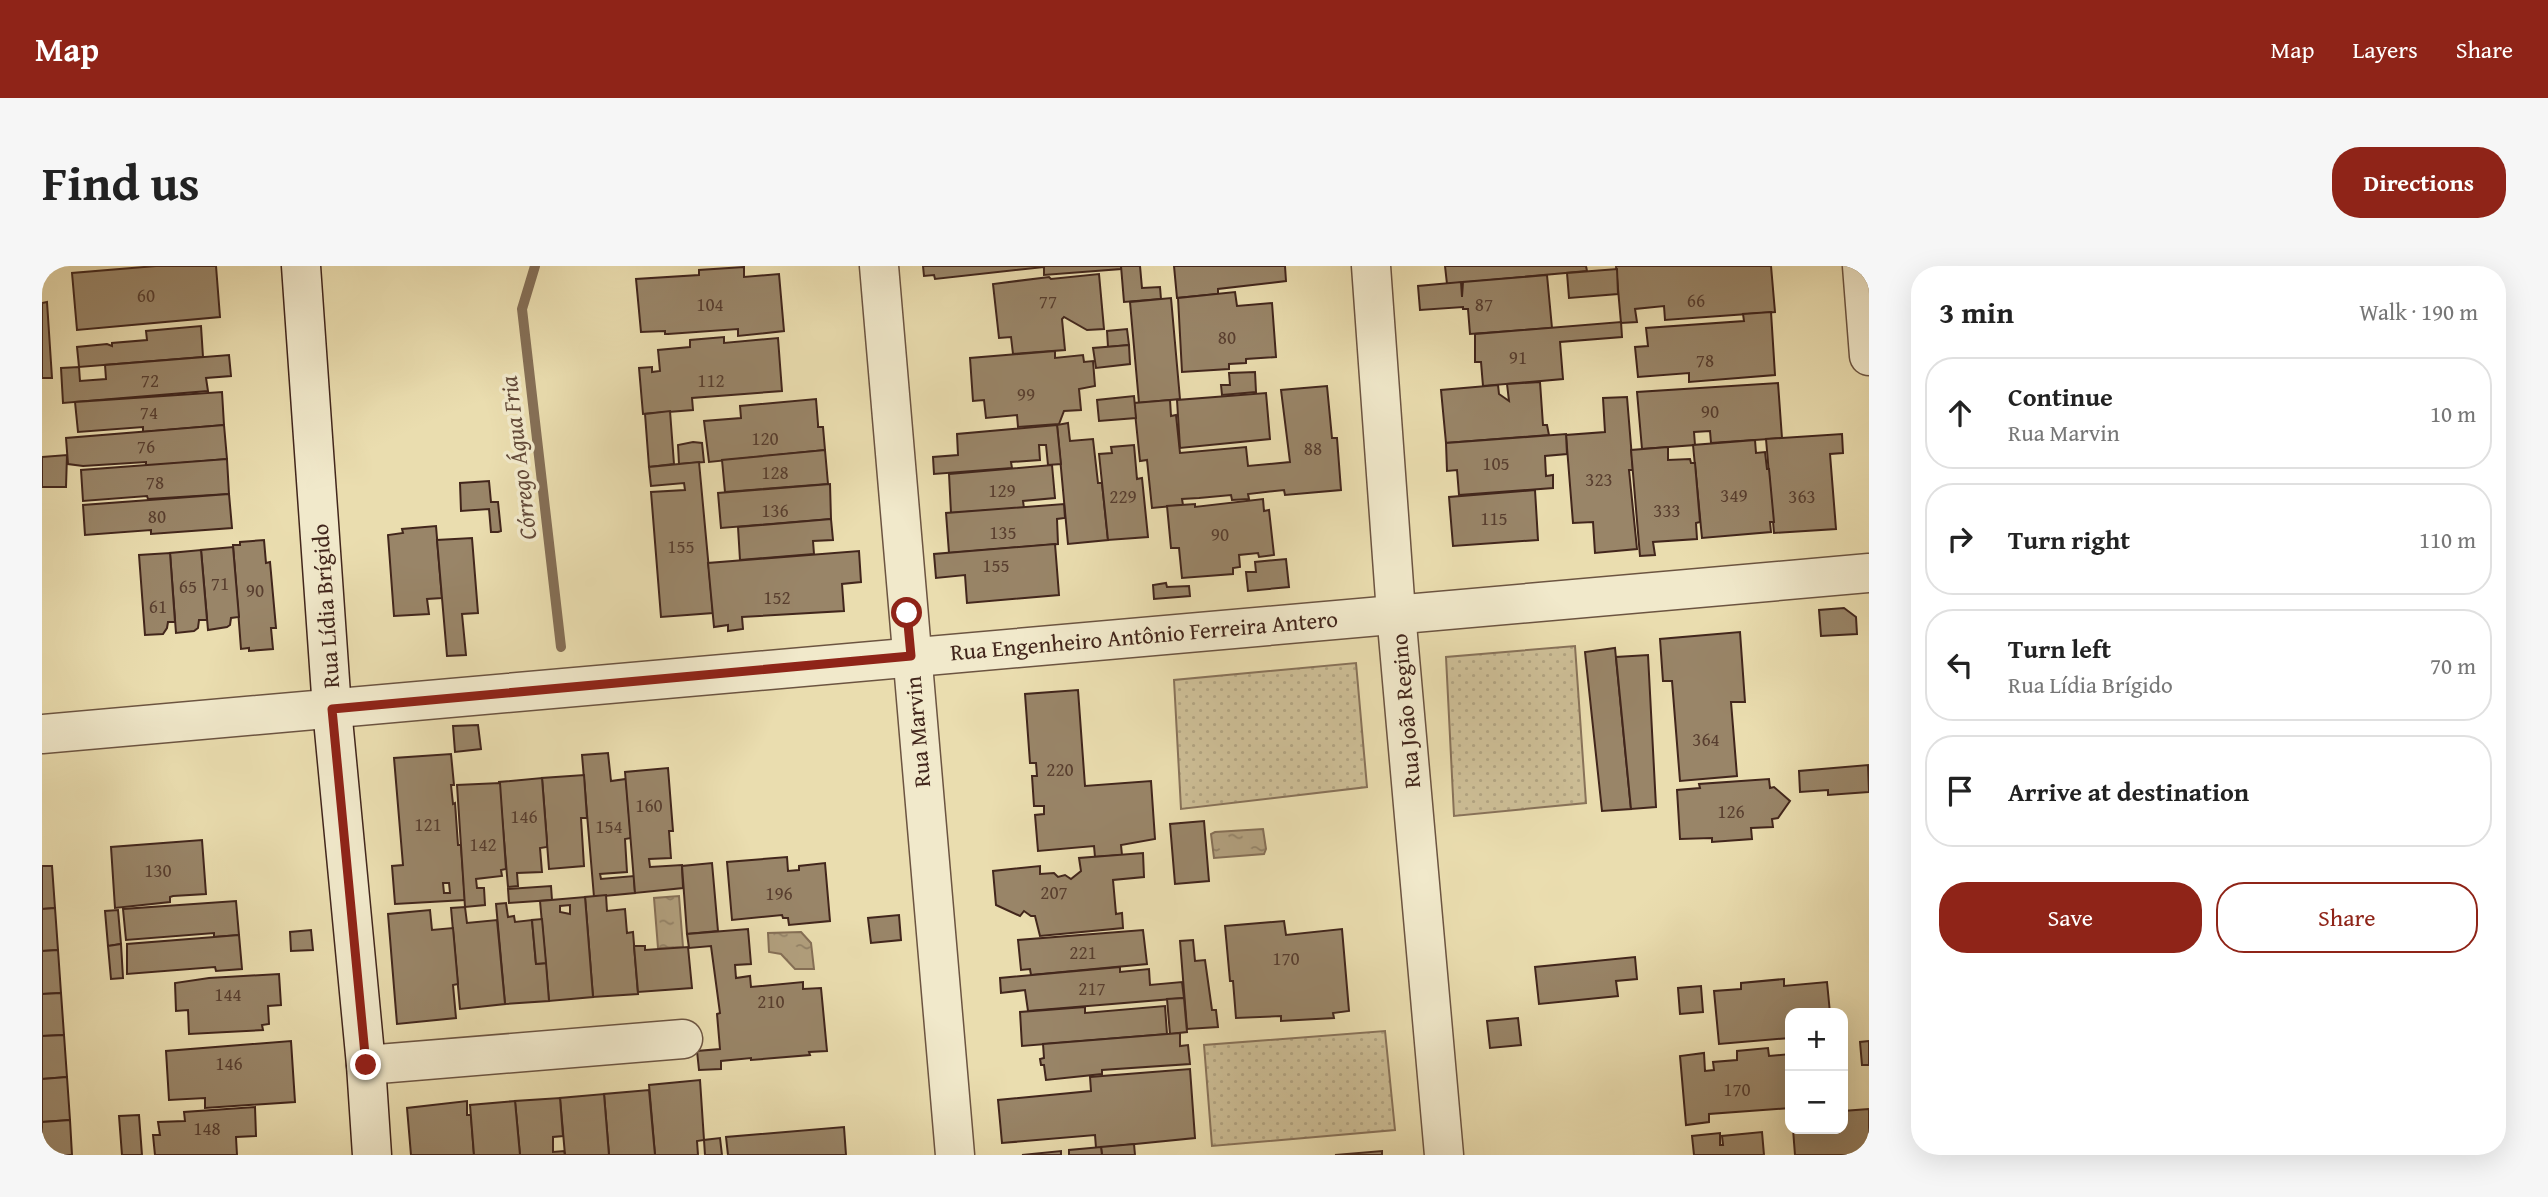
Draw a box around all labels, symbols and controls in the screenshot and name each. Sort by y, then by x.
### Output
text: Map [35,25,99,73]
text: Map [2271,32,2314,67]
text: Layers [2352,32,2418,67]
text: Share [2456,32,2513,67]
text: Find us [42,146,200,218]
button: Directions [2332,147,2506,218]
house number: 60 [137,281,155,309]
house number: 66 [1687,286,1705,314]
house number: 77 [1039,287,1057,315]
house number: 104 [696,290,724,318]
house number: 87 [1475,290,1493,318]
text: 3 min [1939,290,2014,334]
text: Walk · 190 m [2359,295,2478,328]
house number: 80 [1218,323,1236,351]
house number: 91 [1509,343,1527,371]
house number: 78 [1696,346,1714,374]
house number: 72 [141,366,159,394]
house number: 112 [697,366,725,394]
water label: Córrego Água Fria [491,374,545,542]
text: Continue [2008,377,2113,416]
house number: 99 [1017,380,1035,408]
icon: ahead [1941,394,1979,432]
house number: 90 [1701,397,1719,425]
text: 10 m [2430,397,2476,430]
house number: 74 [140,398,158,426]
text: Rua Marvin [2008,416,2120,449]
house number: 120 [751,424,779,452]
house number: 76 [137,432,155,460]
house number: 88 [1304,434,1322,462]
house number: 105 [1482,449,1510,477]
house number: 128 [761,458,789,486]
house number: 323 [1585,465,1613,493]
house number: 78 [146,468,164,496]
house number: 129 [988,476,1016,504]
house number: 349 [1720,481,1748,509]
house number: 229 [1109,482,1137,510]
house number: 363 [1788,482,1816,510]
house number: 136 [761,496,789,524]
house number: 333 [1653,496,1681,524]
house number: 80 [148,502,166,530]
house number: 115 [1480,504,1508,532]
house number: 135 [989,518,1017,546]
house number: 90 [1211,520,1229,548]
icon: right [1941,520,1979,558]
text: Turn right [2008,520,2130,559]
street label: Rua Lídia Brígido [303,523,347,689]
text: 110 m [2419,523,2476,556]
house number: 155 [667,532,695,560]
house number: 155 [982,551,1010,579]
house number: 71 [211,569,229,597]
house number: 65 [179,572,197,600]
house number: 90 [246,576,264,604]
house number: 152 [763,583,791,611]
house number: 61 [149,592,167,620]
route start [891,597,922,628]
street label: Rua Engenheiro Antônio Ferreira Antero [949,602,1339,668]
text: Turn left [2008,629,2111,668]
street label: Rua João Regino [1382,632,1428,790]
icon: left [1941,646,1979,684]
text: 70 m [2430,649,2476,682]
text: Rua Lídia Brígido [2008,668,2173,701]
street label: Rua Marvin [896,675,938,789]
house number: 364 [1692,725,1720,753]
house number: 220 [1046,755,1074,783]
icon: arrive [1941,772,1979,810]
text: Arrive at destination [2008,772,2249,811]
house number: 160 [635,791,663,819]
house number: 126 [1717,797,1745,825]
house number: 146 [510,802,538,830]
house number: 121 [414,810,442,838]
house number: 154 [595,812,623,840]
house number: 142 [469,830,497,858]
house number: 130 [144,856,172,884]
house number: 207 [1040,878,1068,906]
house number: 196 [765,879,793,907]
button: Save [1939,882,2202,953]
button: Share [2216,882,2478,953]
house number: 221 [1069,938,1097,966]
house number: 170 [1272,944,1300,972]
house number: 217 [1078,974,1106,1002]
house number: 144 [214,980,242,1008]
house number: 210 [757,987,785,1015]
map controls [1785,1008,1848,1134]
button: + [1785,1008,1848,1071]
house number: 146 [215,1049,243,1077]
route end [350,1049,381,1080]
button: − [1785,1071,1848,1134]
house number: 170 [1723,1075,1751,1103]
house number: 148 [193,1114,221,1142]

